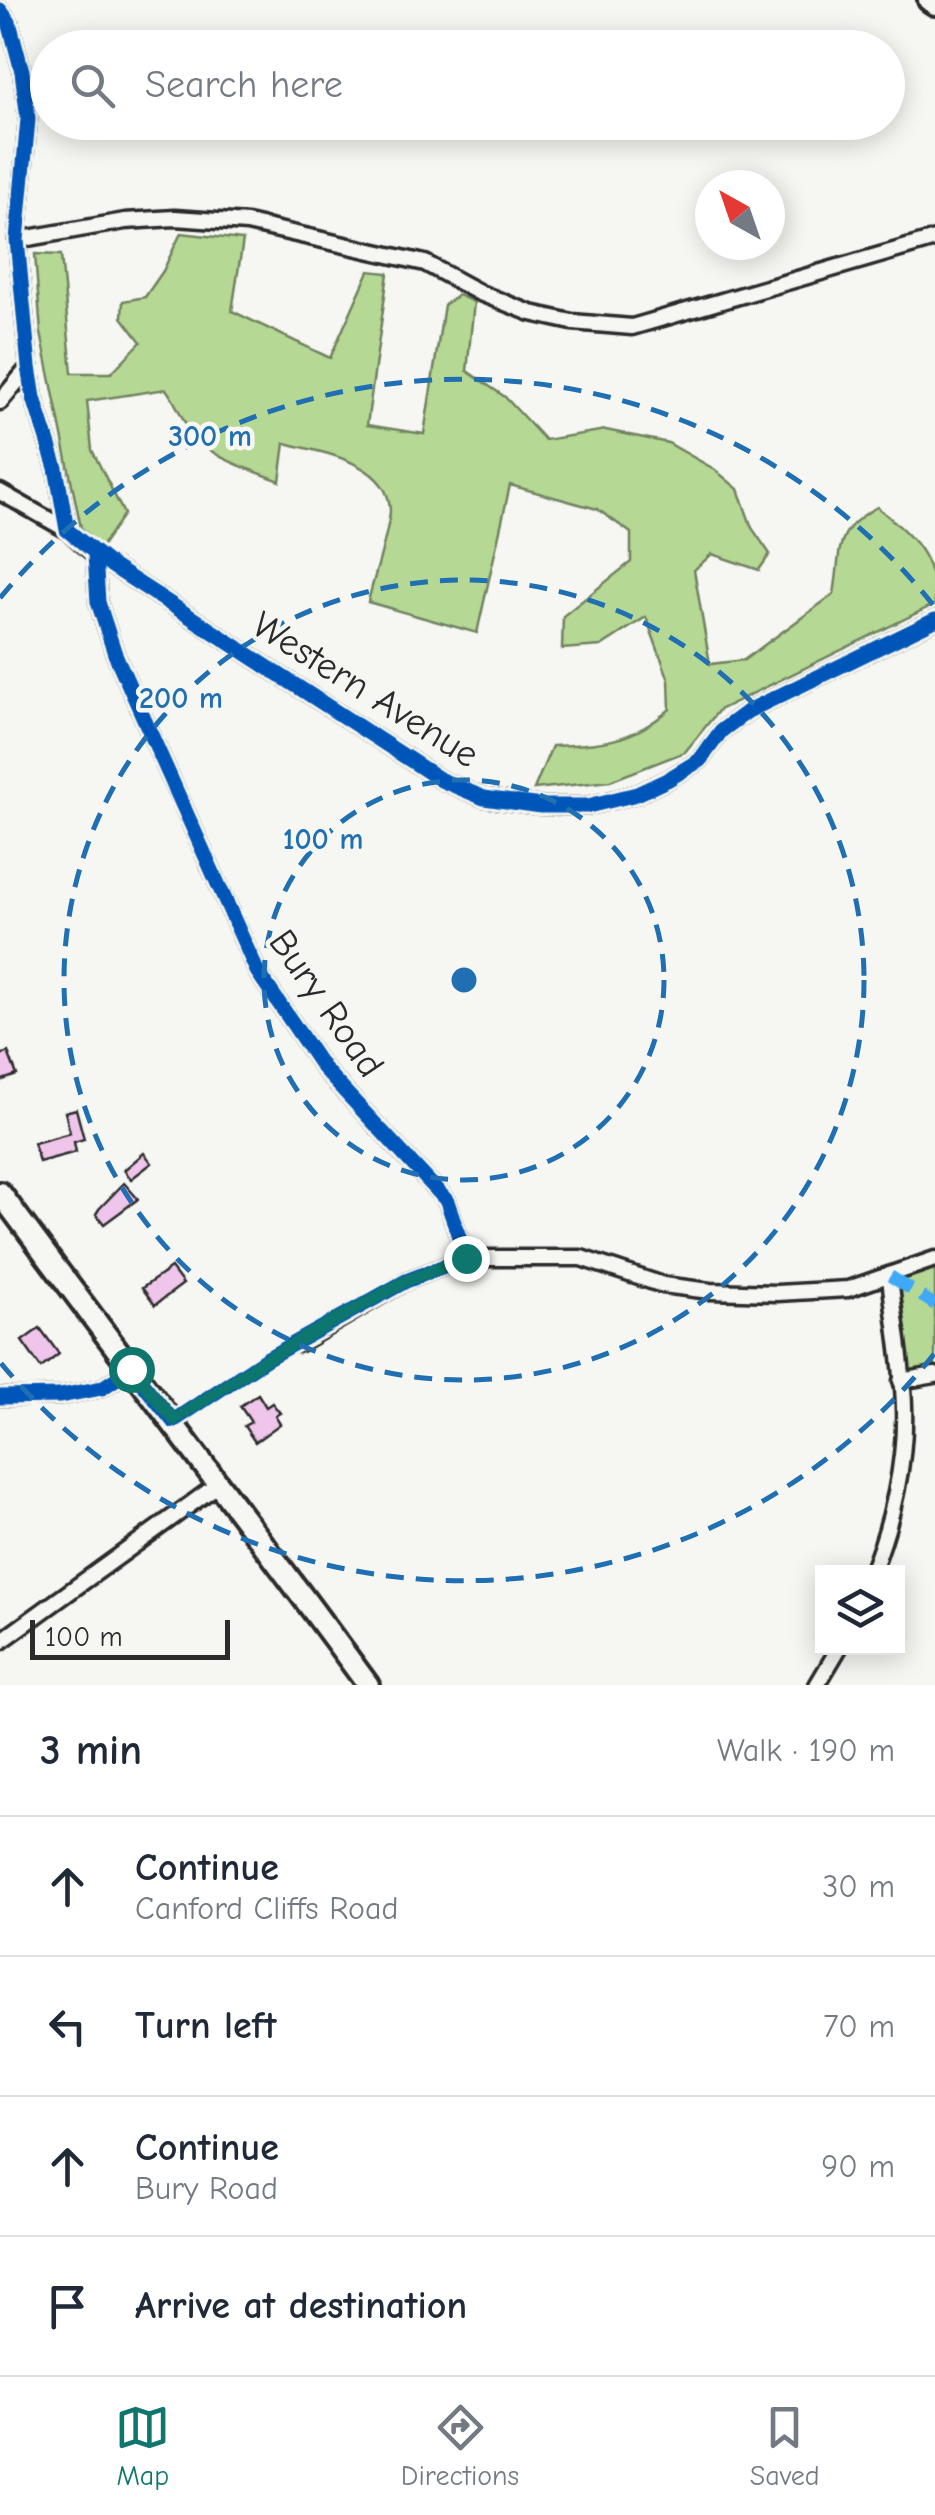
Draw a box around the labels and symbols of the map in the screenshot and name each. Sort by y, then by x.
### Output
north arrow [695,170,785,260]
text: 300 m [168,419,252,454]
street label: Western Avenue [244,603,487,777]
text: 200 m [139,681,223,716]
text: 100 m [283,822,363,857]
street label: Bury Road [259,921,393,1086]
centre of rings [446,962,482,998]
route end [444,1236,490,1282]
route start [109,1347,155,1393]
scale bar [30,1615,230,1660]

